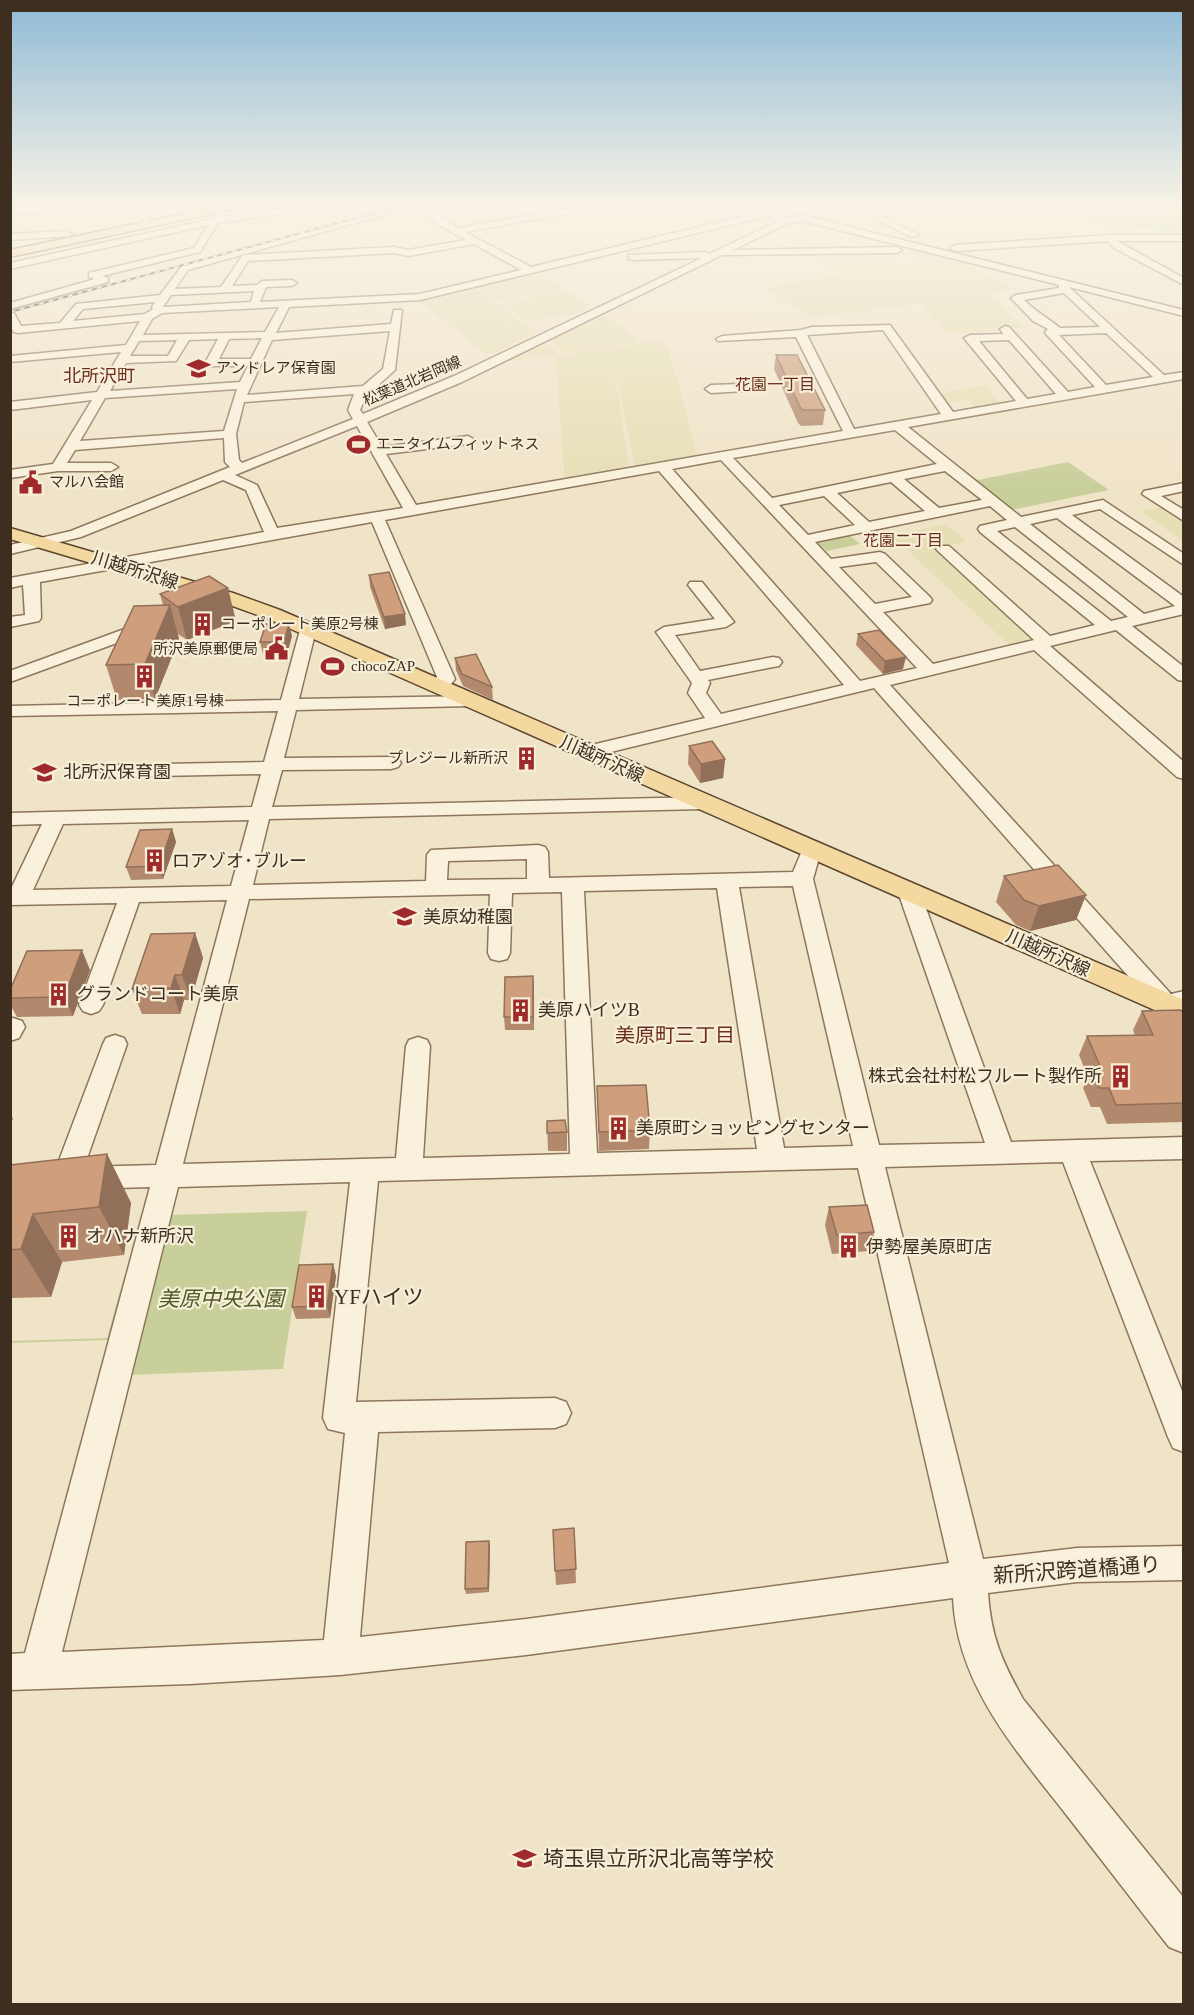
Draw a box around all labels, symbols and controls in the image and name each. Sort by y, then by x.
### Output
street label: 松葉道北岩岡線 [360,352,463,409]
school or university icon: アンドレア保育園 [185,355,211,381]
place label: アンドレア保育園 [216,360,335,376]
district label: 北所沢町 [63,366,135,386]
district label: 花園一丁目 [735,376,815,393]
sports icon: エニタイムフィットネス [345,431,371,457]
place label: エニタイムフィットネス [376,436,540,452]
public building icon: マルハ会館 [18,469,44,495]
place label: マルハ会館 [49,474,124,490]
district label: 花園二丁目 [863,532,943,549]
street label: 川越所沢線 [89,547,181,593]
building icon: コーポレート美原2号棟 [190,611,216,637]
place label: コーポレート美原2号棟 [221,615,379,632]
public building icon: 所沢美原郵便局 [263,636,289,662]
place label: 所沢美原郵便局 [153,641,258,657]
sports icon: chocoZAP [320,653,346,679]
place label: chocoZAP [351,658,415,674]
building icon: コーポレート美原1号棟 [132,664,158,690]
place label: コーポレート美原1号棟 [66,692,224,709]
street label: 川越所沢線 [557,732,647,786]
building icon: プレジール新所沢 [513,745,539,771]
place label: プレジール新所沢 [388,750,508,766]
school or university icon: 北所沢保育園 [32,759,58,785]
place label: 北所沢保育園 [63,762,171,782]
building icon: ロアゾオ･ブルー [141,848,167,874]
place label: ロアゾオ･ブルー [172,851,307,871]
school or university icon: 美原幼稚園 [392,904,418,930]
place label: 美原幼稚園 [423,907,513,927]
street label: 川越所沢線 [1003,926,1093,980]
building icon: グランドコート美原 [46,981,72,1007]
place label: グランドコート美原 [77,984,239,1004]
building icon: 美原ハイツB [507,997,533,1023]
place label: 美原ハイツB [538,1000,640,1020]
district label: 美原町三丁目 [615,1024,735,1046]
building icon: 株式会社村松フルート製作所 [1107,1063,1133,1089]
place label: 株式会社村松フルート製作所 [868,1066,1102,1086]
building icon: 美原町ショッピングセンター [605,1115,631,1141]
place label: 美原町ショッピングセンター [636,1118,870,1138]
building icon: オハナ新所沢 [55,1223,81,1249]
place label: オハナ新所沢 [86,1226,194,1246]
building icon: 伊勢屋美原町店 [835,1234,861,1260]
place label: 伊勢屋美原町店 [866,1237,992,1257]
building icon: YFハイツ [303,1284,329,1310]
place label: YFハイツ [334,1285,423,1309]
park label: 美原中央公園 [158,1287,287,1311]
street label: 新所沢跨道橋通り [992,1552,1162,1588]
school or university icon: 埼玉県立所沢北高等学校 [512,1846,538,1872]
place label: 埼玉県立所沢北高等学校 [543,1847,774,1871]

